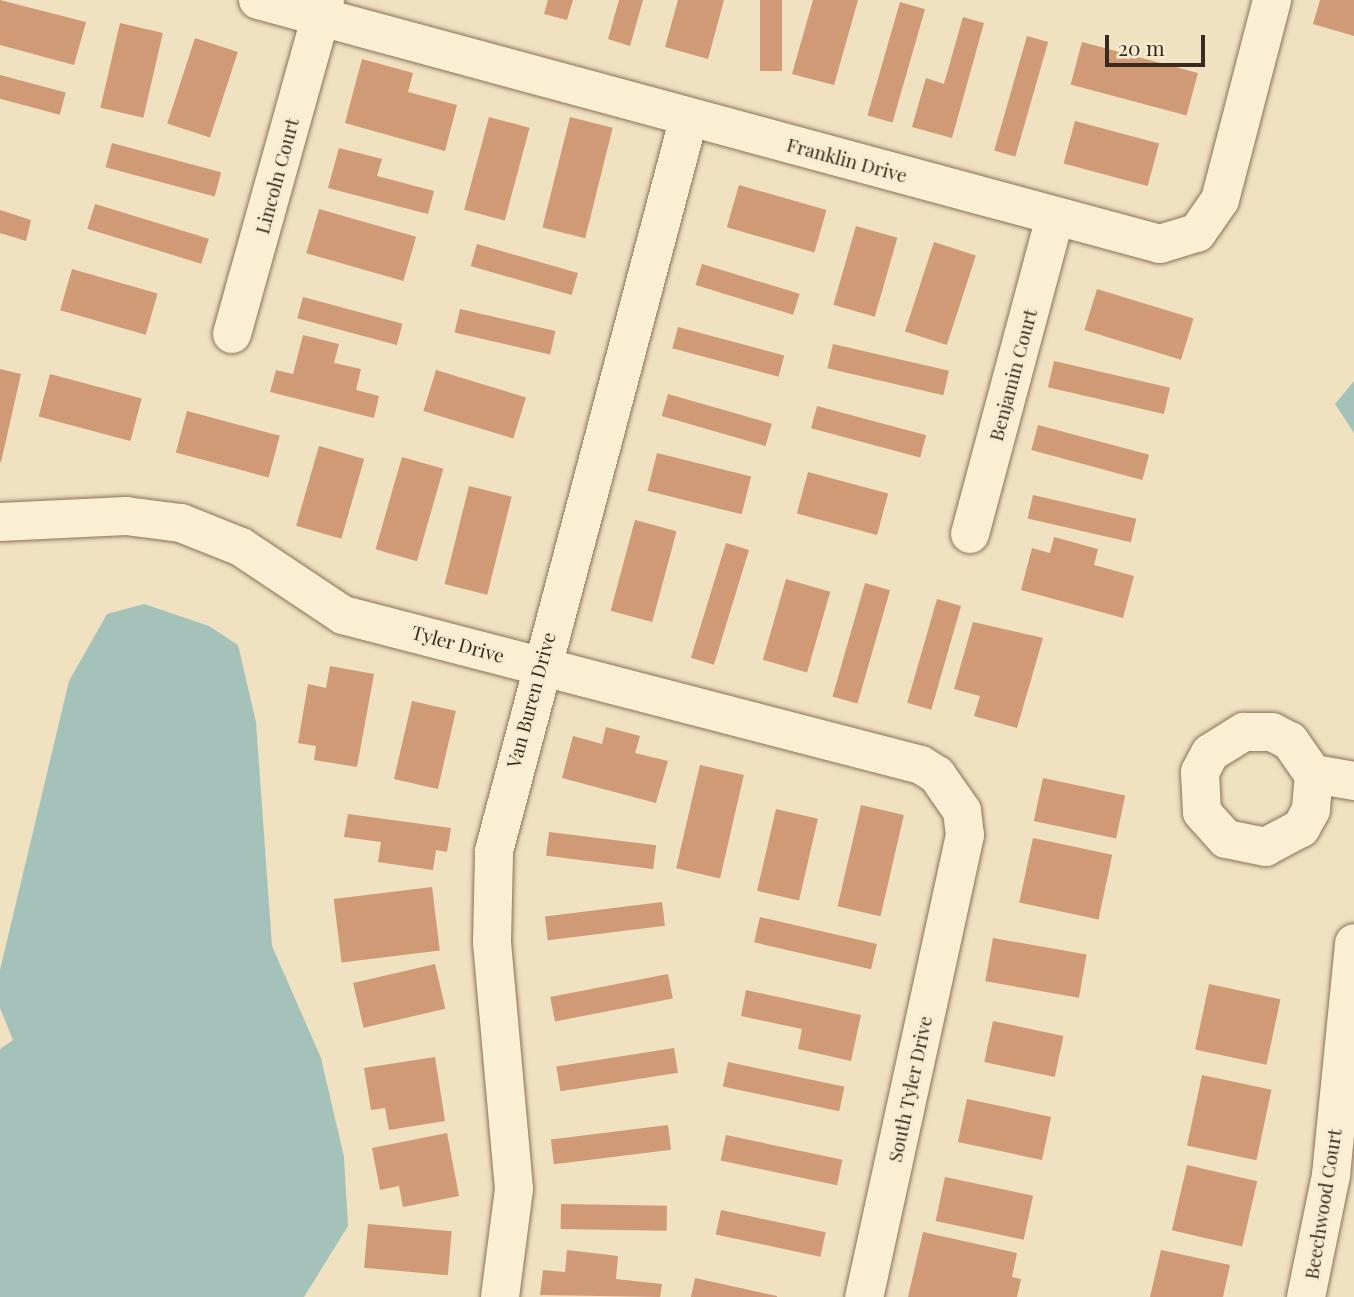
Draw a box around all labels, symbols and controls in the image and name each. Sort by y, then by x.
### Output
scale bar [1109,21,1209,65]
text: 20 m [1118,33,1165,61]
street label: Lincoln Court [251,116,303,236]
street label: Franklin Drive [784,133,910,187]
street label: Benjamin Court [984,307,1042,443]
street label: Tyler Drive [409,621,507,667]
street label: Van Buren Drive [502,630,560,770]
street label: South Tyler Drive [883,1013,937,1165]
street label: Beechwood Court [1300,1127,1346,1281]

